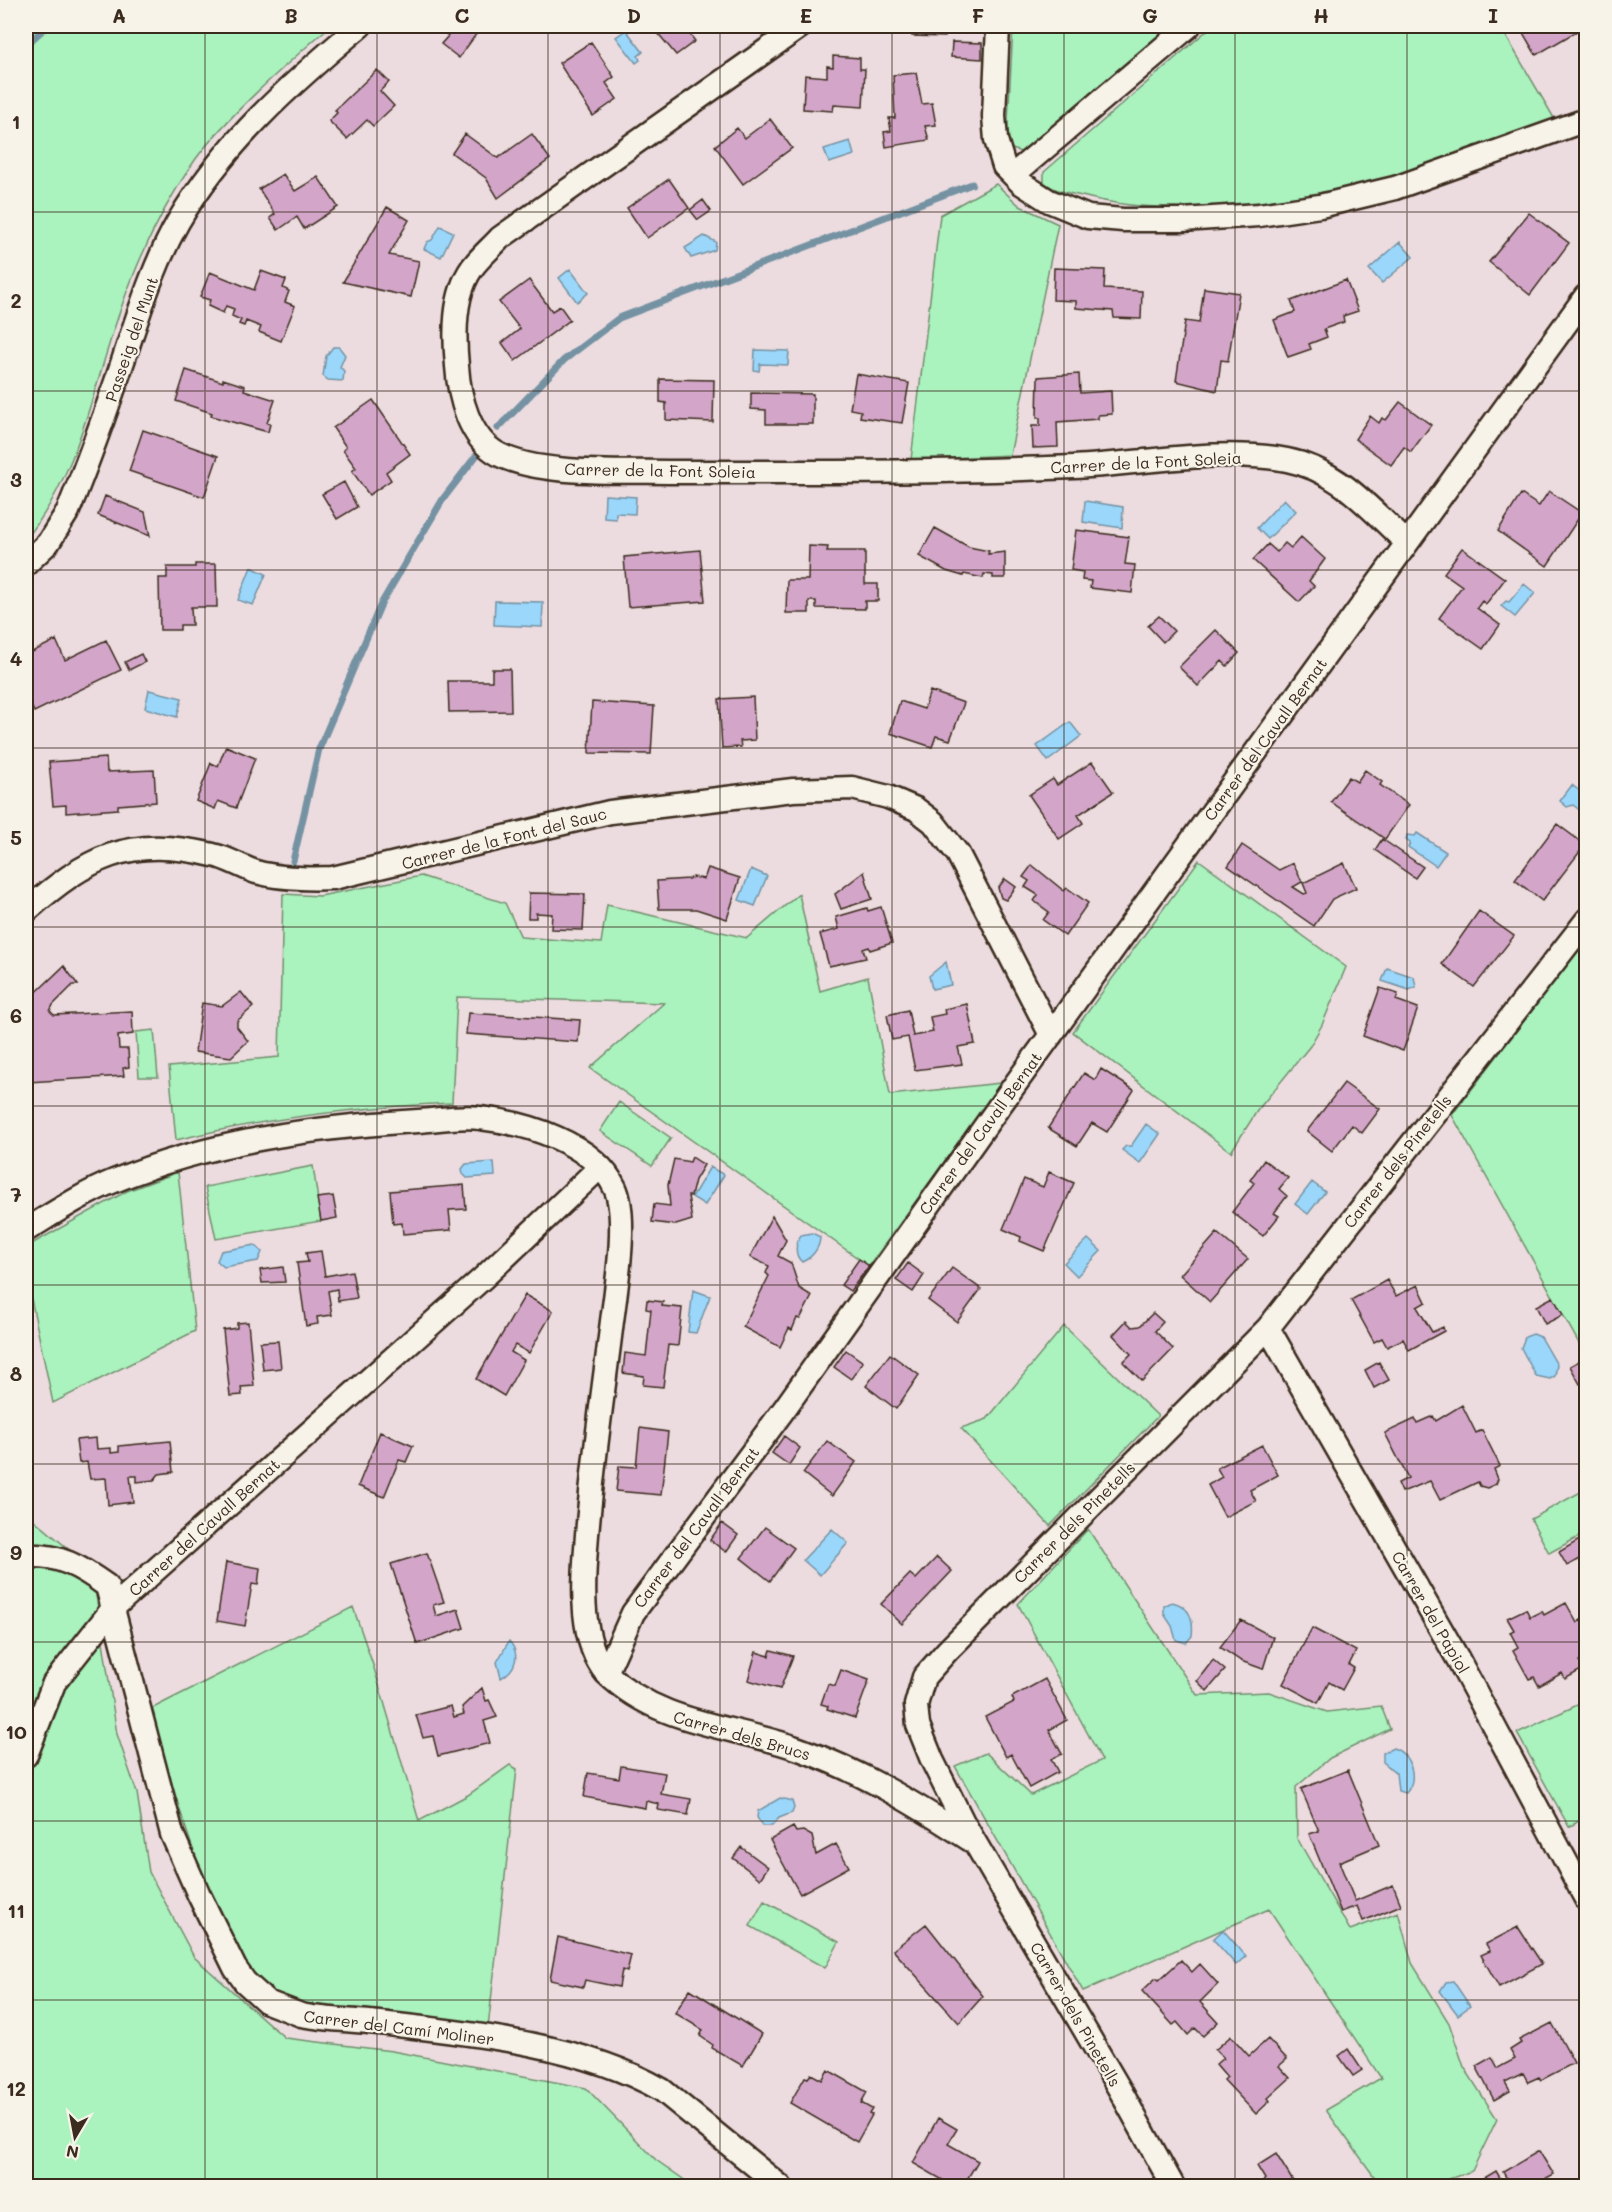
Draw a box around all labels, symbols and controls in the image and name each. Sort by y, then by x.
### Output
text: A [112,2,126,28]
text: B [284,2,298,28]
text: C [455,2,470,28]
text: D [627,2,641,28]
text: E [800,2,812,28]
text: F [972,2,985,28]
text: G [1142,2,1158,28]
text: H [1313,2,1329,28]
text: I [1488,2,1498,28]
text: 1 [12,108,20,134]
street label: Passeig del Munt [100,274,162,404]
text: 2 [10,287,22,313]
street label: Carrer de la Font Soleia [1050,447,1242,477]
street label: Carrer de la Font Soleia [564,458,756,482]
text: 3 [10,466,22,492]
text: 4 [10,645,23,671]
street label: Carrer del Cavall Bernat [1199,653,1331,825]
street label: Carrer de la Font del Sauc [399,802,609,874]
text: 5 [10,824,22,850]
text: 6 [10,1002,22,1028]
street label: Carrer del Cavall Bernat [914,1047,1046,1219]
street label: Carrer dels Pinetells [1338,1090,1456,1232]
text: 7 [10,1181,22,1207]
text: 8 [10,1360,22,1386]
street label: Carrer del Cavall Bernat [629,1442,763,1612]
street label: Carrer del Cavall Bernat [124,1453,284,1601]
street label: Carrer dels Pinetells [1009,1457,1139,1587]
text: 9 [10,1539,22,1565]
street label: Carrer del Papiol [1387,1547,1475,1677]
street label: Carrer dels Brucs [671,1705,813,1765]
text: 10 [5,1718,27,1744]
text: 11 [7,1897,25,1923]
street label: Carrer dels Pinetells [1026,1938,1126,2090]
street label: Carrer del Camí Moliner [302,2005,496,2049]
text: 12 [6,2075,26,2101]
north arrow [45,2107,105,2167]
text: N [64,2141,80,2164]

